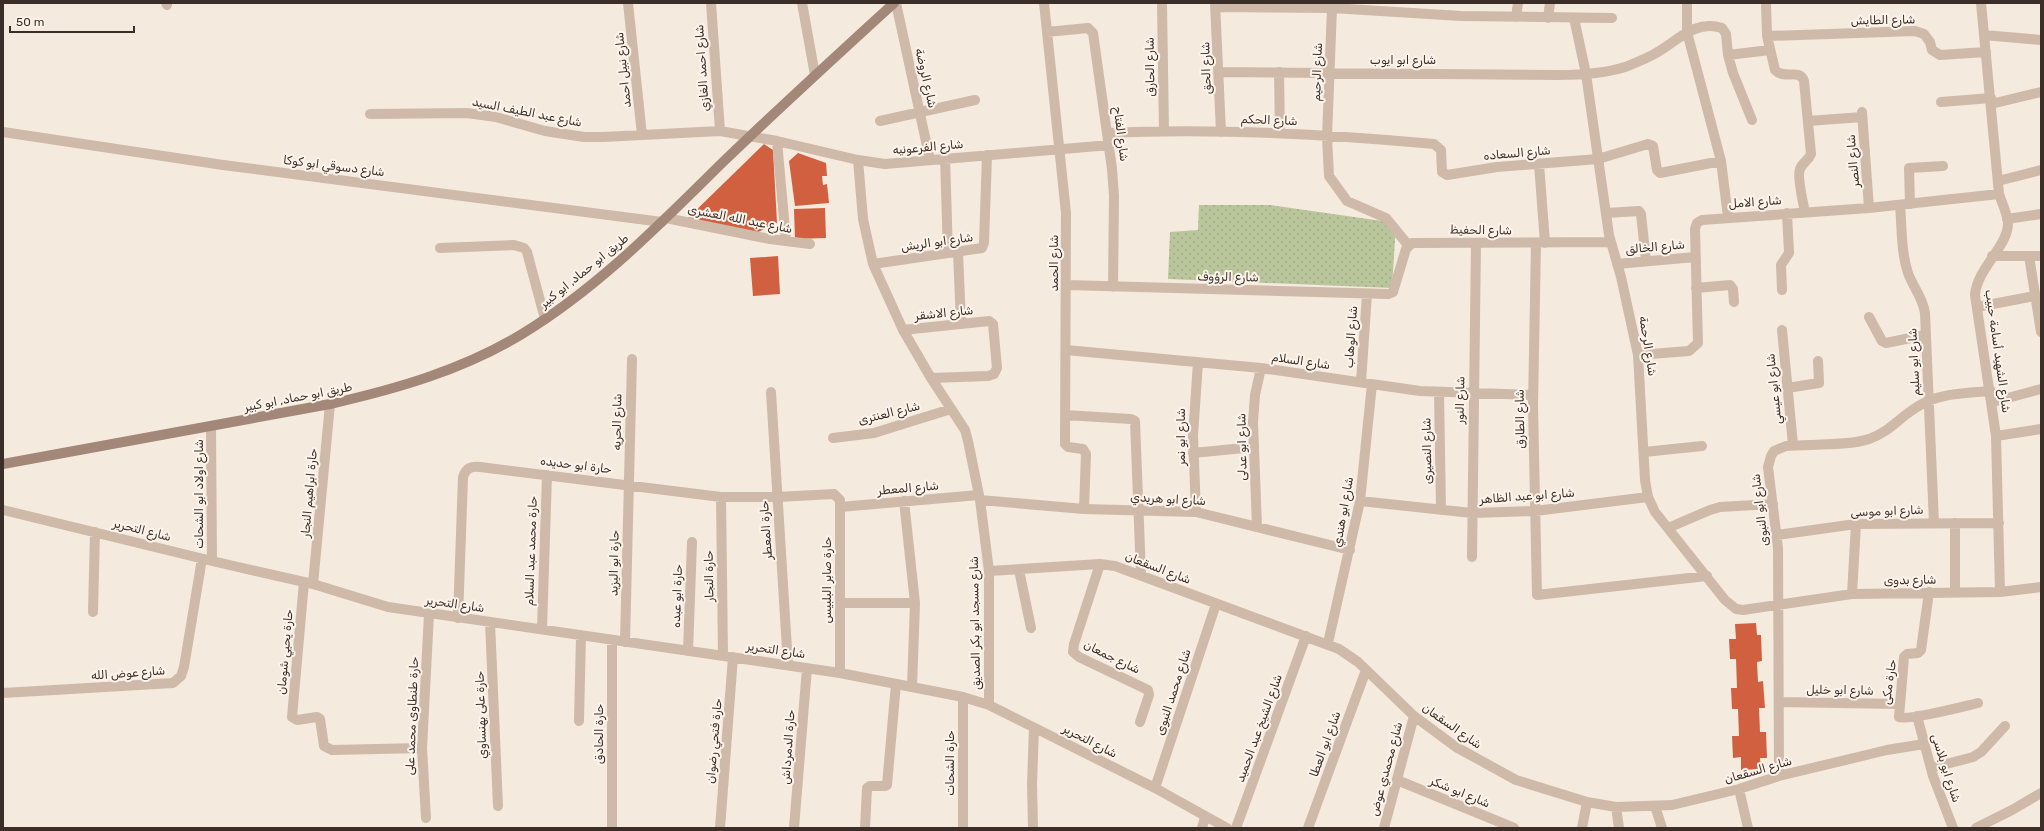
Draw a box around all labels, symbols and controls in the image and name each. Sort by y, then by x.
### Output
scale bar [10,8,134,34]
street label: شارع الطايش [1851,12,1916,30]
text: 50 m [16,15,44,29]
street label: شارع احمد الغازي [692,24,714,112]
street label: شارع نبيل احمد [612,31,636,108]
street label: شارع الحارق [1142,37,1160,97]
street label: شارع الحق [1198,41,1216,95]
street label: شارع الرحيم [1309,42,1327,102]
street label: شارع الروضة [910,47,940,110]
street label: شارع ابو ايوب [1370,53,1436,69]
street label: شارع عبد الطيف السيد [471,94,583,131]
street label: شارع الفتاح [1109,106,1131,163]
street label: شارع الحكم [1240,112,1298,130]
street label: شارع النصر [1844,134,1864,189]
street label: شارع الفرعونيه [892,137,964,159]
street label: شارع السعاده [1483,143,1551,165]
street label: شارع دسوقي ابو كوكا [282,153,386,181]
street label: شارع الامل [1728,193,1782,213]
street label: شارع عبد الله العشرى [686,202,794,238]
street label: شارع الحفيظ [1450,222,1512,240]
street label: شارع ابو الريش [900,230,974,256]
street label: طريق ابو حماد, ابو كبير [536,231,632,313]
street label: شارع الحمد [1047,234,1063,291]
street label: شارع الخالق [1625,237,1686,259]
street label: شارع الرؤوف [1197,269,1259,287]
street label: شارع الشهيد أسامة حبيب [1980,288,2014,414]
street label: شارع الاشقر [913,303,974,325]
street label: شارع الوهاب [1342,305,1362,369]
street label: شارع الرحمة [1634,315,1660,377]
street label: شارع ابو سليم [1905,328,1925,396]
street label: شارع السلام [1271,350,1331,374]
street label: شارع ابو عيسي [1763,353,1787,425]
street label: شارع النور [1453,376,1469,425]
street label: طريق ابو حماد, ابو كبير [242,380,354,416]
street label: شارع الطارق [1512,389,1530,449]
street label: شارع الحريه [610,393,626,451]
street label: شارع العنترى [857,399,922,429]
street label: شارع ابو نمر [1174,408,1190,467]
street label: شارع ابو عدلى [1234,413,1252,481]
street label: شارع النصيرى [1419,417,1437,485]
street label: شارع اولاد ابو الشحات [192,439,208,549]
street label: حارة ابراهيم النجار [298,448,321,539]
street label: حارة ابو حديده [539,454,613,477]
street label: شارع ابو النبوى [1749,473,1773,547]
street label: شارع ابو هندي [1330,476,1358,549]
street label: شارع المعطر [876,478,940,500]
street label: شارع ابو عبد الظاهر [1478,486,1575,508]
street label: شارع ابو هريدي [1130,490,1206,510]
street label: حارة محمد عبد السلام [522,496,542,606]
street label: حارة المعطر [757,500,776,561]
street label: شارع ابو موسى [1850,503,1924,521]
street label: شارع التحرير [110,516,173,546]
street label: حارة ابو اليزيد [606,530,623,596]
street label: حارة صابر البلبيس [820,537,835,623]
street label: شارع السقعان [1122,549,1193,589]
street label: حارة النجار [702,550,717,603]
street label: شارع مسجد ابو بكر الصديق [967,556,985,690]
street label: حارة ابو عبده [669,564,686,628]
street label: شارع بدوى [1883,573,1937,589]
street label: شارع التحرير [423,593,485,617]
street label: حارة يحيي شومان [274,609,298,696]
street label: شارع جمعان [1081,637,1143,678]
street label: شارع التحرير [744,639,806,663]
street label: شارع محمد النبوى [1152,647,1195,738]
street label: حارة طنطاوى محمد على [403,656,422,776]
street label: حارة مكى [1879,658,1900,706]
street label: شارع عوض الله [90,663,166,685]
street label: حارة على بهنساوي [472,671,491,759]
street label: شارع الشيخ عبد الحميد [1233,672,1287,785]
street label: شارع ابو خليل [1806,682,1874,700]
street label: حارة فتحي رضوان [703,698,727,784]
street label: شارع السقعان [1418,700,1484,753]
street label: حارة الحادق [592,704,607,764]
street label: حارة الدمرداش [778,709,799,785]
street label: شارع ابو العطا [1307,709,1345,779]
street label: شارع محمدي عوض [1367,720,1407,818]
street label: شارع التحرير [1059,721,1120,763]
street label: حارة الشحات [943,730,958,796]
street label: شارع ابو بلاسى [1926,732,1964,805]
street label: شارع السقعان [1723,754,1794,788]
street label: شارع ابو شكر [1426,773,1492,812]

